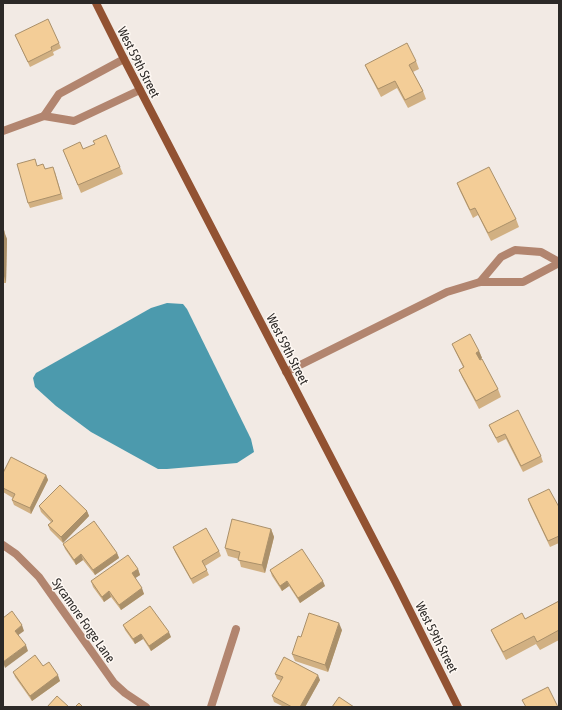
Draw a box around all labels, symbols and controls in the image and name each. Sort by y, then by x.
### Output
street label: West 59th Street [114,24,163,100]
street label: West 59th Street [263,311,312,387]
street label: Sycamore Forge Lane [49,575,118,665]
street label: West 59th Street [412,599,461,675]

